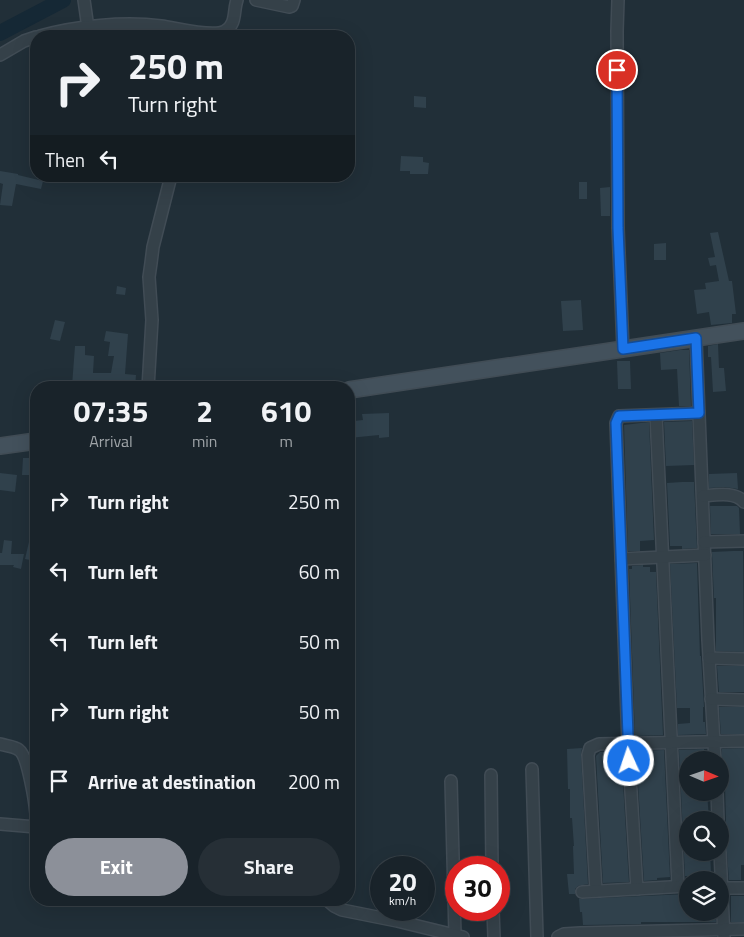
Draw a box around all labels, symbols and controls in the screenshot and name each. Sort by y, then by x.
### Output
text: 250 m [128,39,224,93]
pin [596,49,638,91]
icon: right [45,50,110,115]
icon: arrive [603,56,631,84]
text: Turn right [128,87,217,121]
text: Then [45,145,85,174]
icon: left [95,145,123,173]
text: 07:35 [74,388,148,434]
text: 2 [196,388,213,434]
text: 610 [261,388,311,434]
text: Arrival [89,429,133,453]
text: min [192,429,217,453]
text: m [280,429,293,453]
icon: right [45,487,73,515]
text: Turn right [88,487,169,516]
text: 250 m [288,487,340,516]
icon: left [45,557,73,585]
text: Turn left [88,557,158,586]
text: 60 m [299,557,340,586]
icon: left [45,627,73,655]
text: Turn left [88,627,158,656]
text: 50 m [299,627,340,656]
icon: right [45,697,73,725]
text: Turn right [88,697,169,726]
text: 50 m [299,697,340,726]
position arrow [602,734,654,786]
north arrow [679,751,729,801]
map controls [679,751,729,921]
icon: arrive [45,767,73,795]
text: Arrive at destination [88,767,256,796]
text: 200 m [288,767,340,796]
button: search [679,811,729,861]
button: Exit [45,838,188,896]
button: Share [198,838,340,896]
speed limit sign: 30 [445,856,510,921]
text: 20 [388,863,417,901]
button: layers [679,871,729,921]
text: km/h [389,891,416,910]

